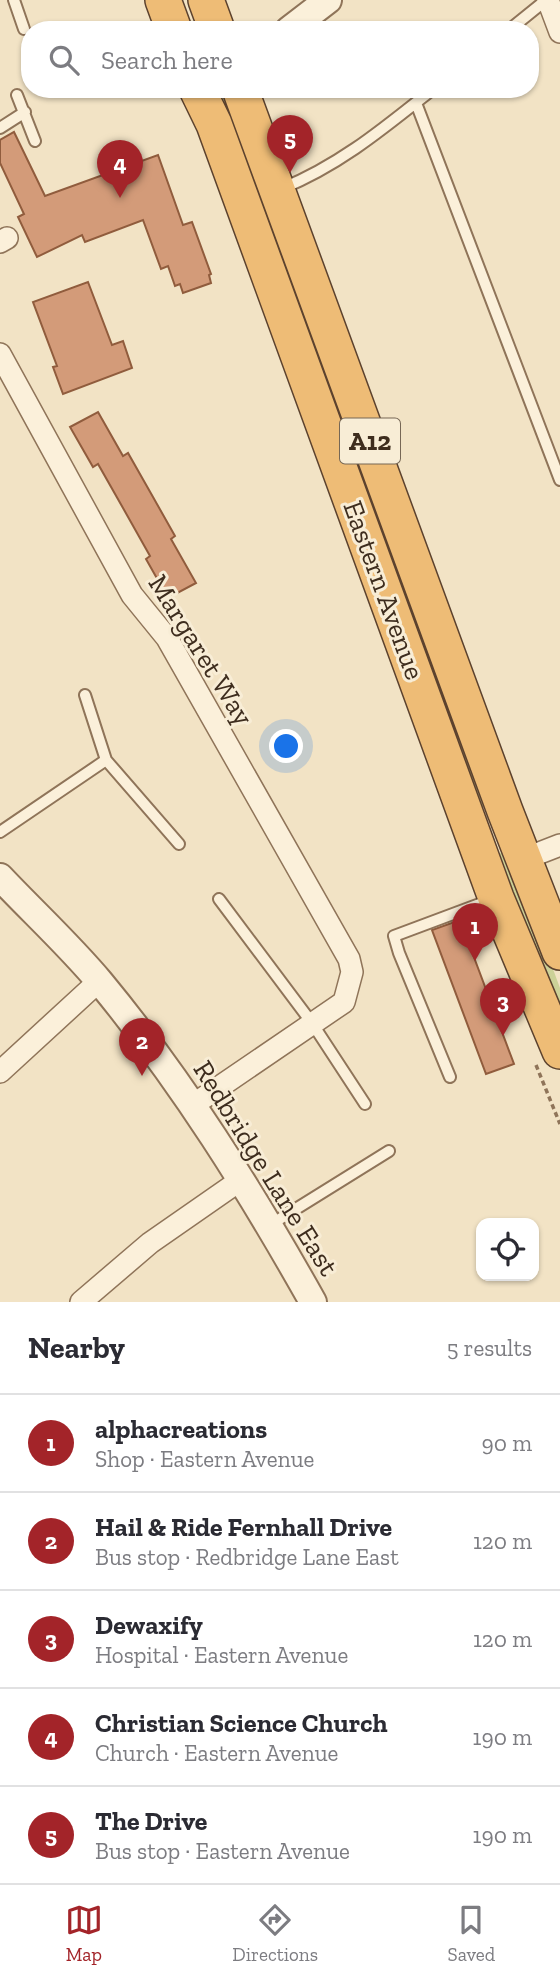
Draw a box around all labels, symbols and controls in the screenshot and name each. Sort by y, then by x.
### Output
search box [21,21,539,98]
icon: search [45,41,83,79]
text: Search here [101,44,233,76]
pin: 5 [267,115,313,173]
pin: 4 [97,140,143,198]
road number: A12 [340,418,400,463]
street label: Eastern Avenue [336,496,432,684]
street label: Margaret Way [142,569,261,732]
your location [269,729,303,763]
pin: 1 [452,903,498,961]
pin: 3 [480,978,526,1036]
pin: 2 [119,1018,165,1076]
street label: Redbridge Lane East [186,1054,346,1282]
map controls [476,1218,539,1281]
button: locate [476,1218,539,1281]
text: Nearby [28,1330,125,1366]
text: 5 results [447,1334,532,1362]
text: alphacreations [95,1413,267,1445]
text: 1 [46,1429,56,1457]
text: 90 m [481,1429,532,1457]
text: Shop · Eastern Avenue [95,1445,314,1473]
text: Hail & Ride Fernhall Drive [95,1511,392,1543]
text: 2 [45,1527,57,1555]
text: 120 m [473,1527,532,1555]
text: Bus stop · Redbridge Lane East [95,1543,399,1571]
text: Dewaxify [95,1609,203,1641]
text: 3 [45,1625,57,1653]
text: 120 m [473,1625,532,1653]
text: Hospital · Eastern Avenue [95,1641,348,1669]
text: Christian Science Church [95,1707,388,1739]
text: 4 [44,1723,58,1751]
text: 190 m [473,1723,532,1751]
text: Church · Eastern Avenue [95,1739,338,1767]
text: The Drive [95,1805,207,1837]
text: 5 [45,1821,57,1849]
text: 190 m [473,1821,532,1849]
text: Bus stop · Eastern Avenue [95,1837,350,1865]
tab: Map [65,1901,103,1966]
tab: Directions [232,1901,318,1966]
tab: Saved [448,1901,495,1966]

